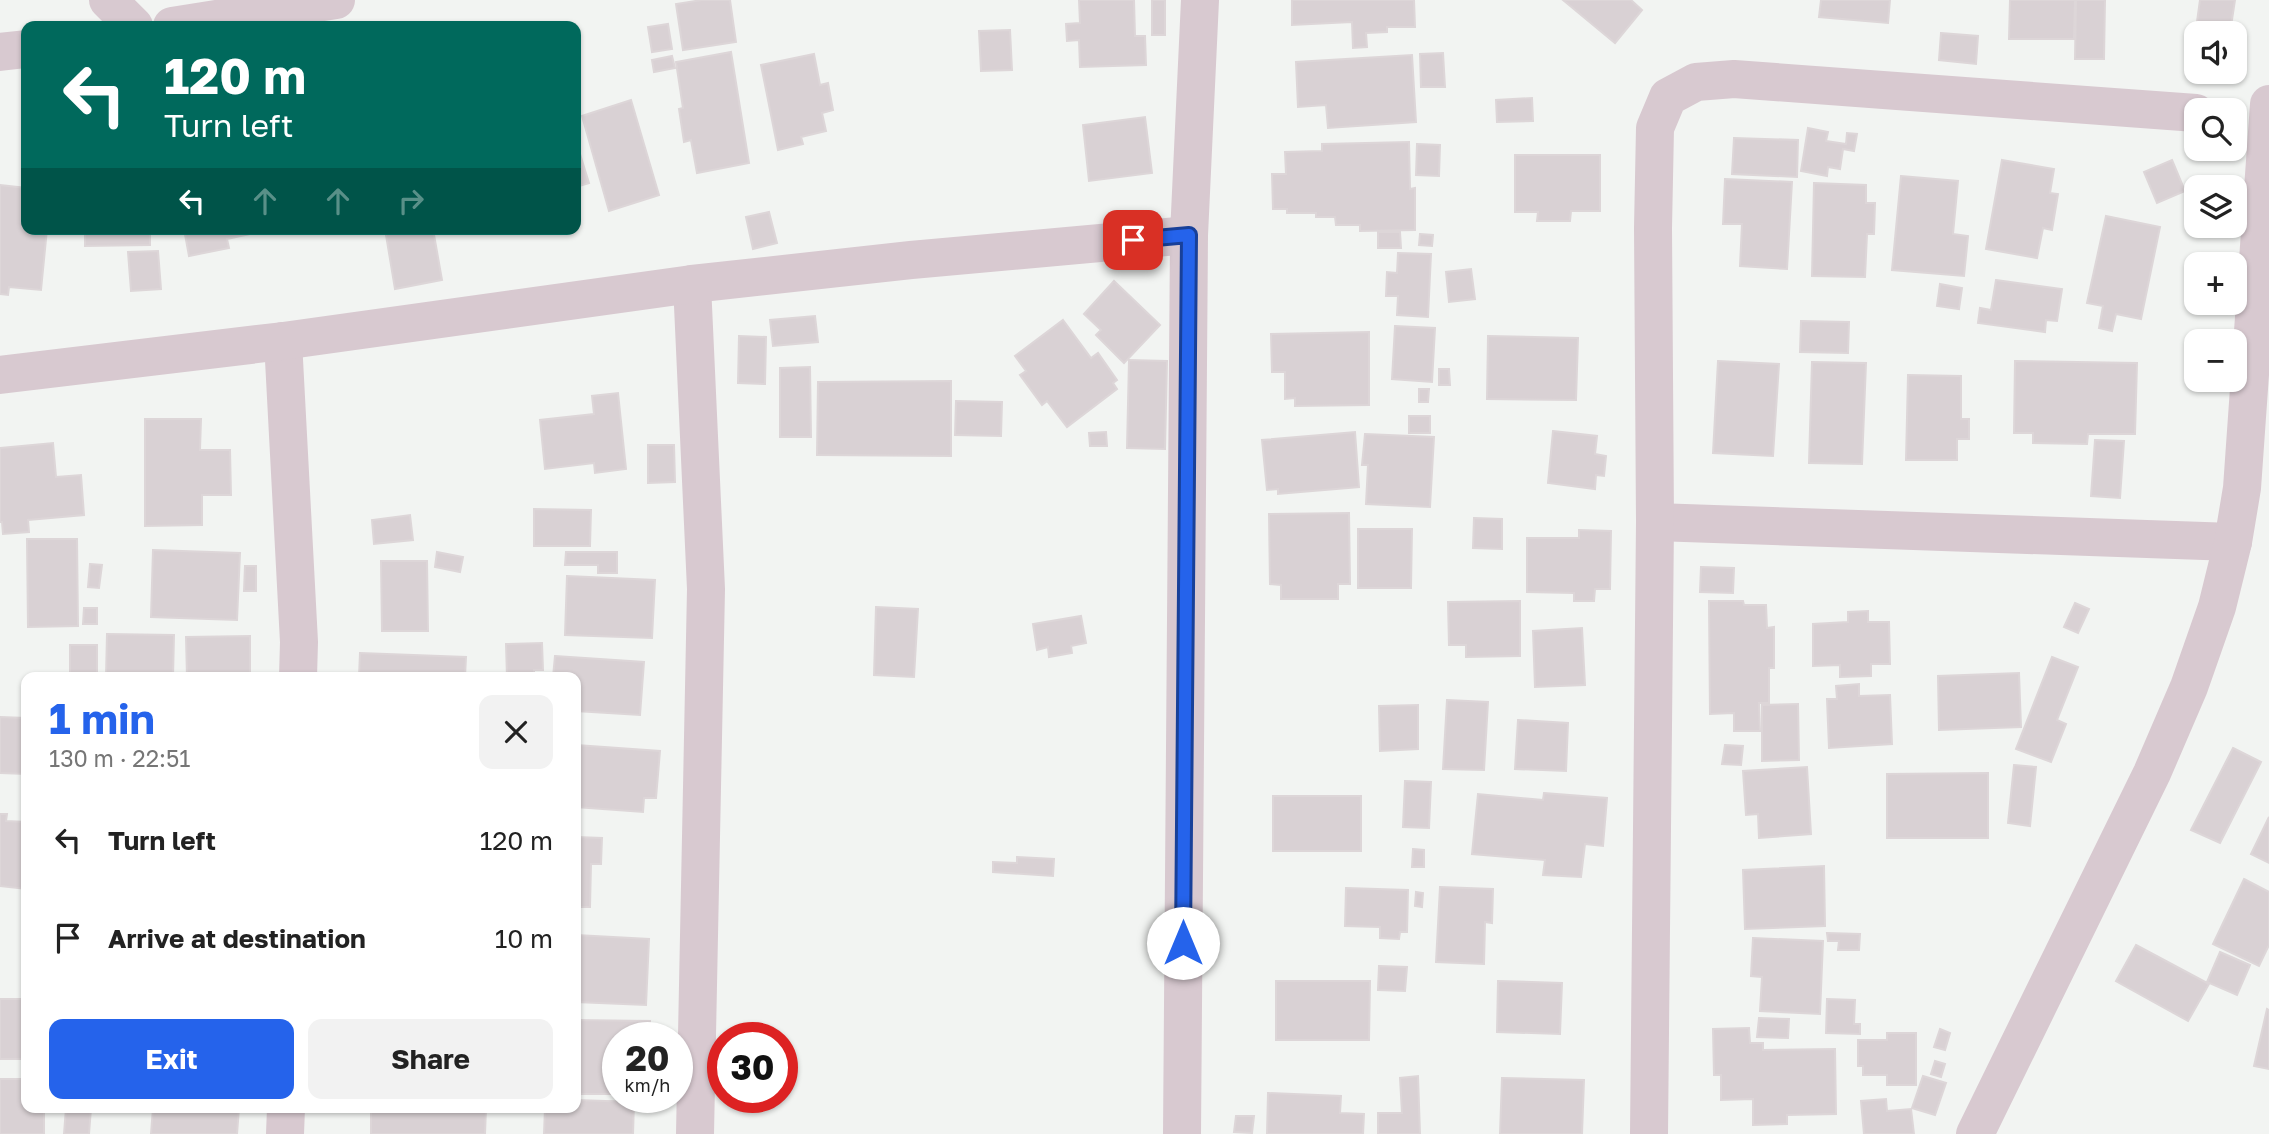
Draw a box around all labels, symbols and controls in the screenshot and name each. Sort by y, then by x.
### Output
map controls [2184,21,2247,392]
button: sound [2184,21,2247,84]
text: 120 m [164,46,306,105]
icon: left [49,49,140,140]
button: search [2184,98,2247,161]
text: Turn left [164,106,293,144]
button: layers [2184,175,2247,238]
icon: left [173,182,211,220]
icon: ahead [246,182,284,220]
icon: ahead [319,182,357,220]
icon: right [392,182,430,220]
pin [1103,210,1163,270]
icon: arrive [1114,221,1152,259]
button: + [2184,252,2247,315]
button: − [2184,329,2247,392]
text: 1 min [49,693,155,743]
button: close [479,695,553,769]
text: 130 m · 22:51 [49,744,190,772]
icon: left [49,821,87,859]
text: Turn left [108,825,216,856]
text: 120 m [480,825,553,856]
position arrow [1146,906,1220,980]
icon: arrive [49,919,87,957]
text: Arrive at destination [108,923,366,954]
text: 10 m [495,923,553,954]
button: Exit [49,1019,294,1099]
button: Share [308,1019,553,1099]
speed limit sign: 30 [707,1022,798,1113]
text: 20 [625,1037,670,1079]
text: km/h [625,1074,670,1096]

